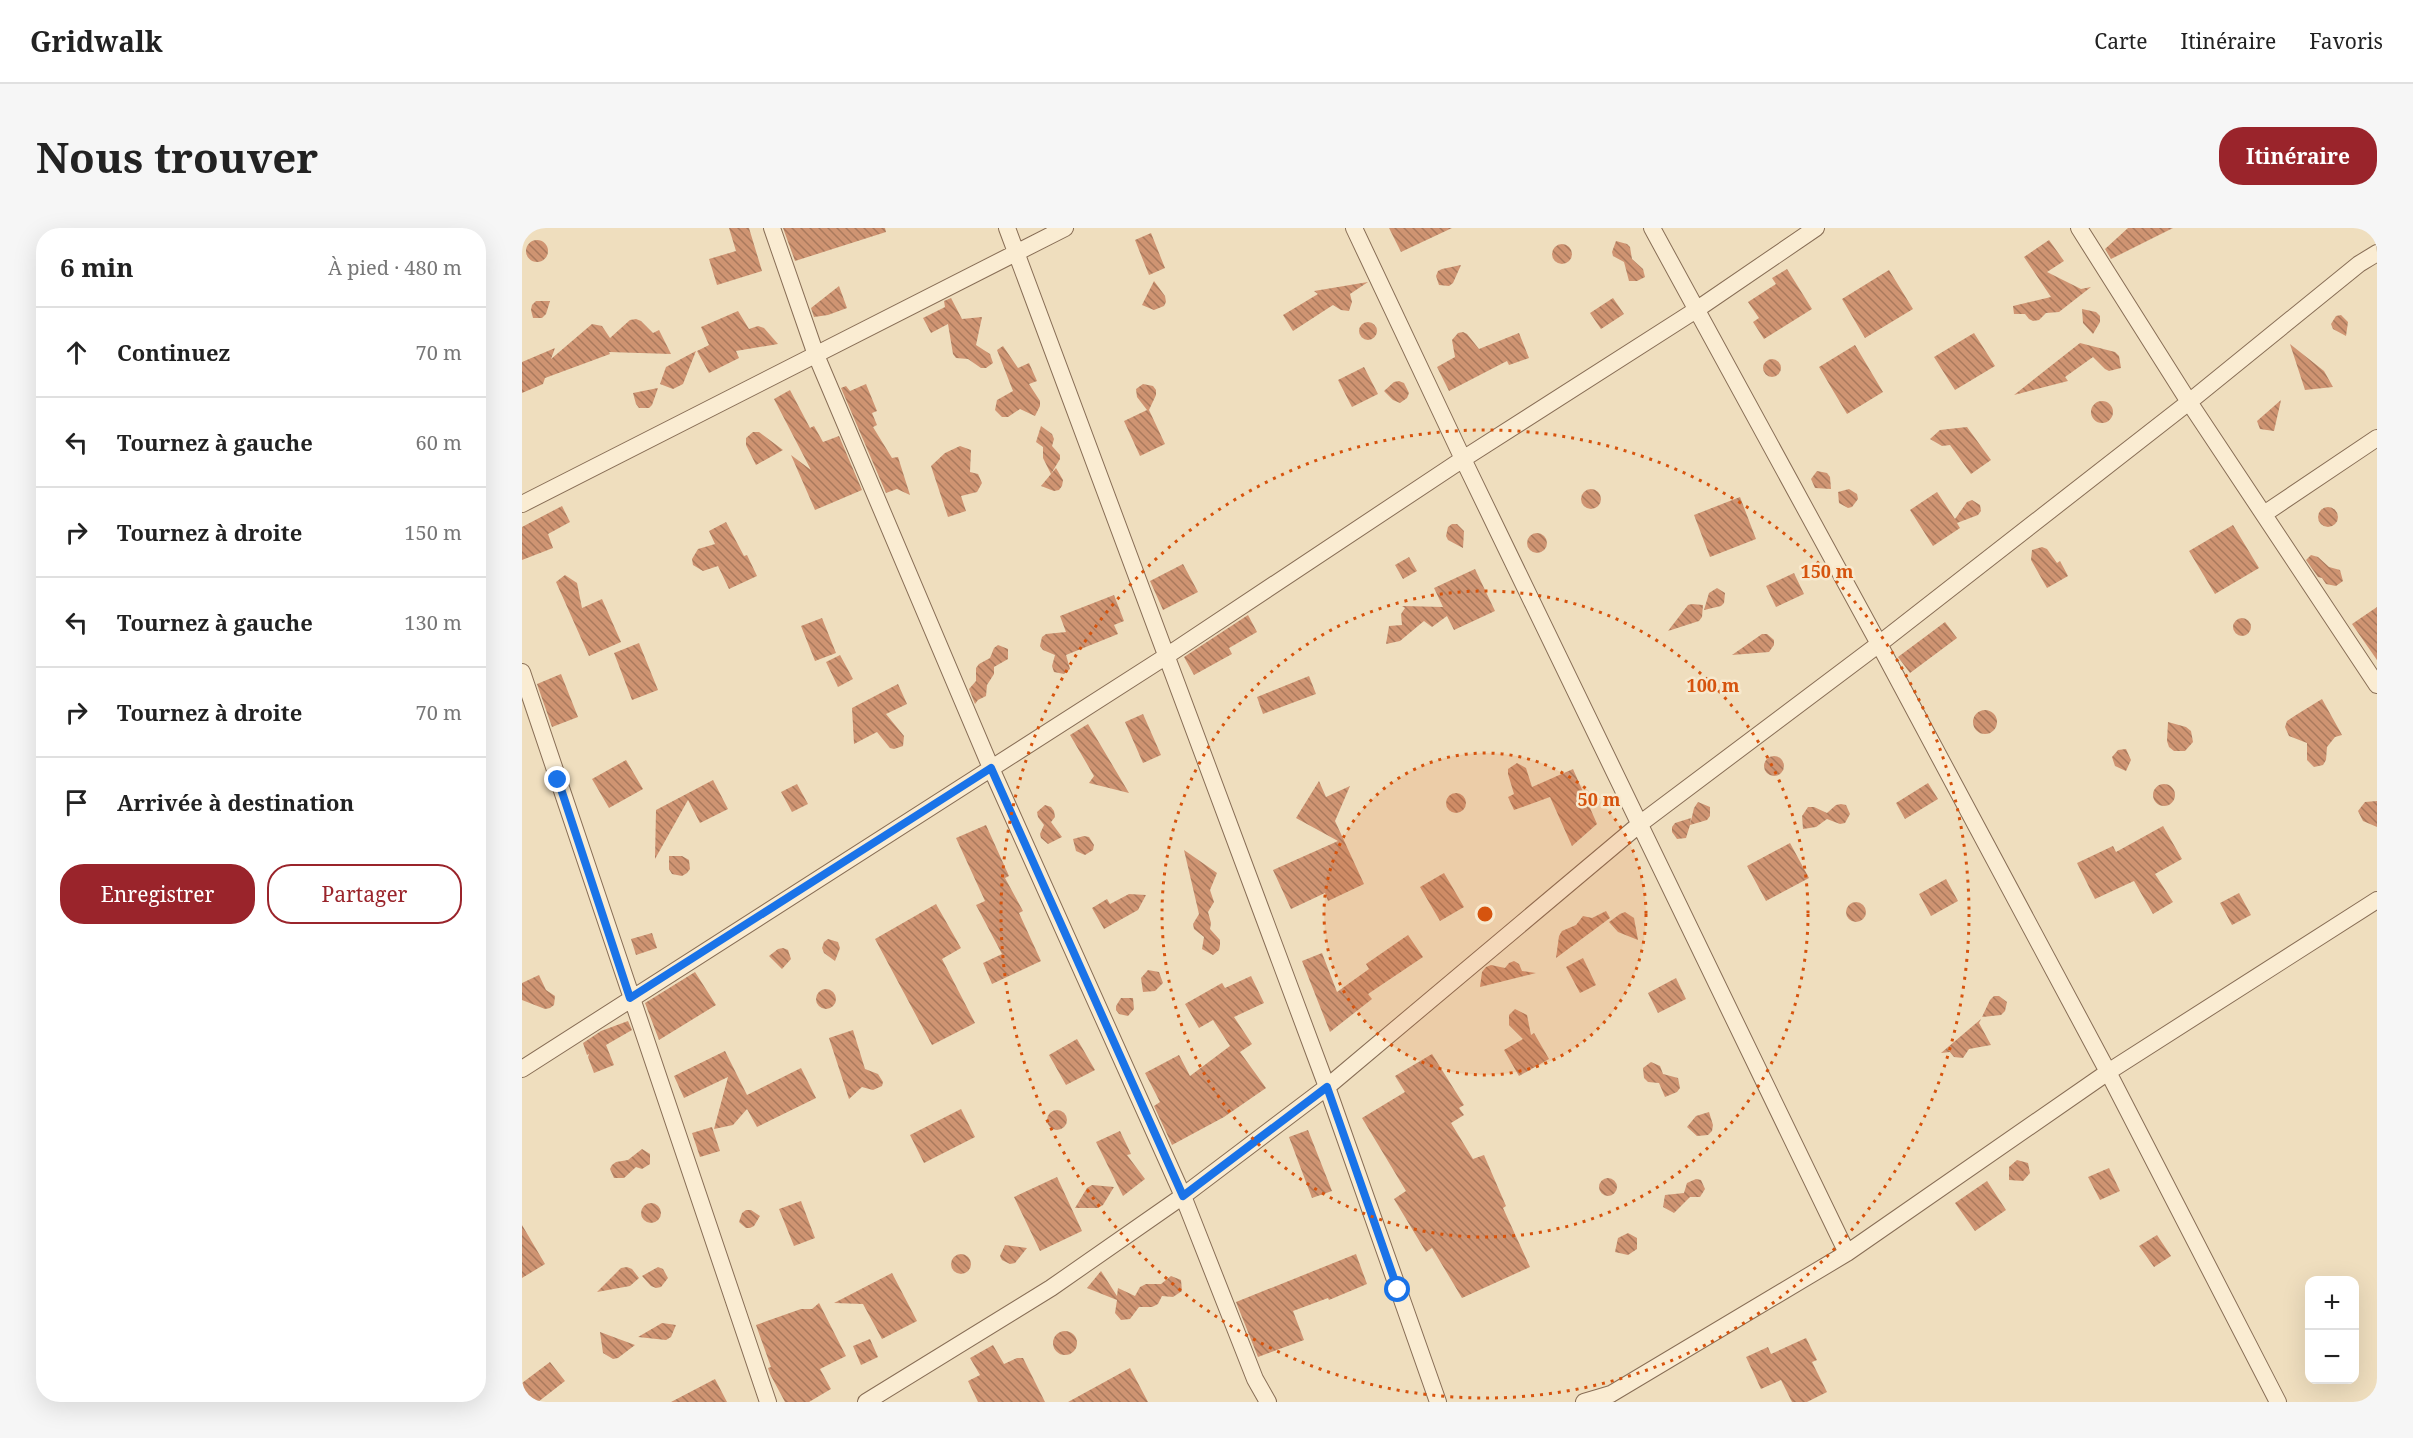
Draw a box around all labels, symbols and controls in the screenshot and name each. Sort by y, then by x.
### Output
text: Gridwalk [30,22,163,60]
text: Carte [2094,27,2148,55]
text: Itinéraire [2181,27,2276,55]
text: Favoris [2309,27,2383,55]
button: Itinéraire [2219,127,2377,185]
text: Nous trouver [36,128,318,185]
text: 6 min [60,249,134,285]
text: À pied · 480 m [328,254,462,281]
icon: ahead [60,336,93,369]
text: Continuez [117,337,230,367]
text: 70 m [416,339,462,366]
icon: left [60,426,93,459]
text: Tournez à gauche [117,427,313,457]
text: 60 m [416,429,462,456]
icon: right [60,516,93,549]
text: Tournez à droite [117,517,302,547]
text: 150 m [404,519,462,546]
text: 150 m [1801,559,1854,583]
icon: left [60,606,93,639]
text: Tournez à gauche [117,607,313,637]
text: 130 m [404,609,462,636]
text: 100 m [1687,673,1740,697]
icon: right [60,696,93,729]
text: Tournez à droite [117,697,302,727]
text: 70 m [416,699,462,726]
route end [544,766,570,792]
icon: arrive [60,786,93,819]
text: Arrivée à destination [117,787,354,817]
text: 50 m [1578,787,1621,811]
button: Enregistrer [60,864,255,924]
button: Partager [267,864,462,924]
centre of rings [1475,904,1495,924]
route start [1384,1276,1410,1302]
map controls [2305,1276,2359,1384]
button: + [2305,1276,2359,1330]
button: − [2305,1330,2359,1384]

